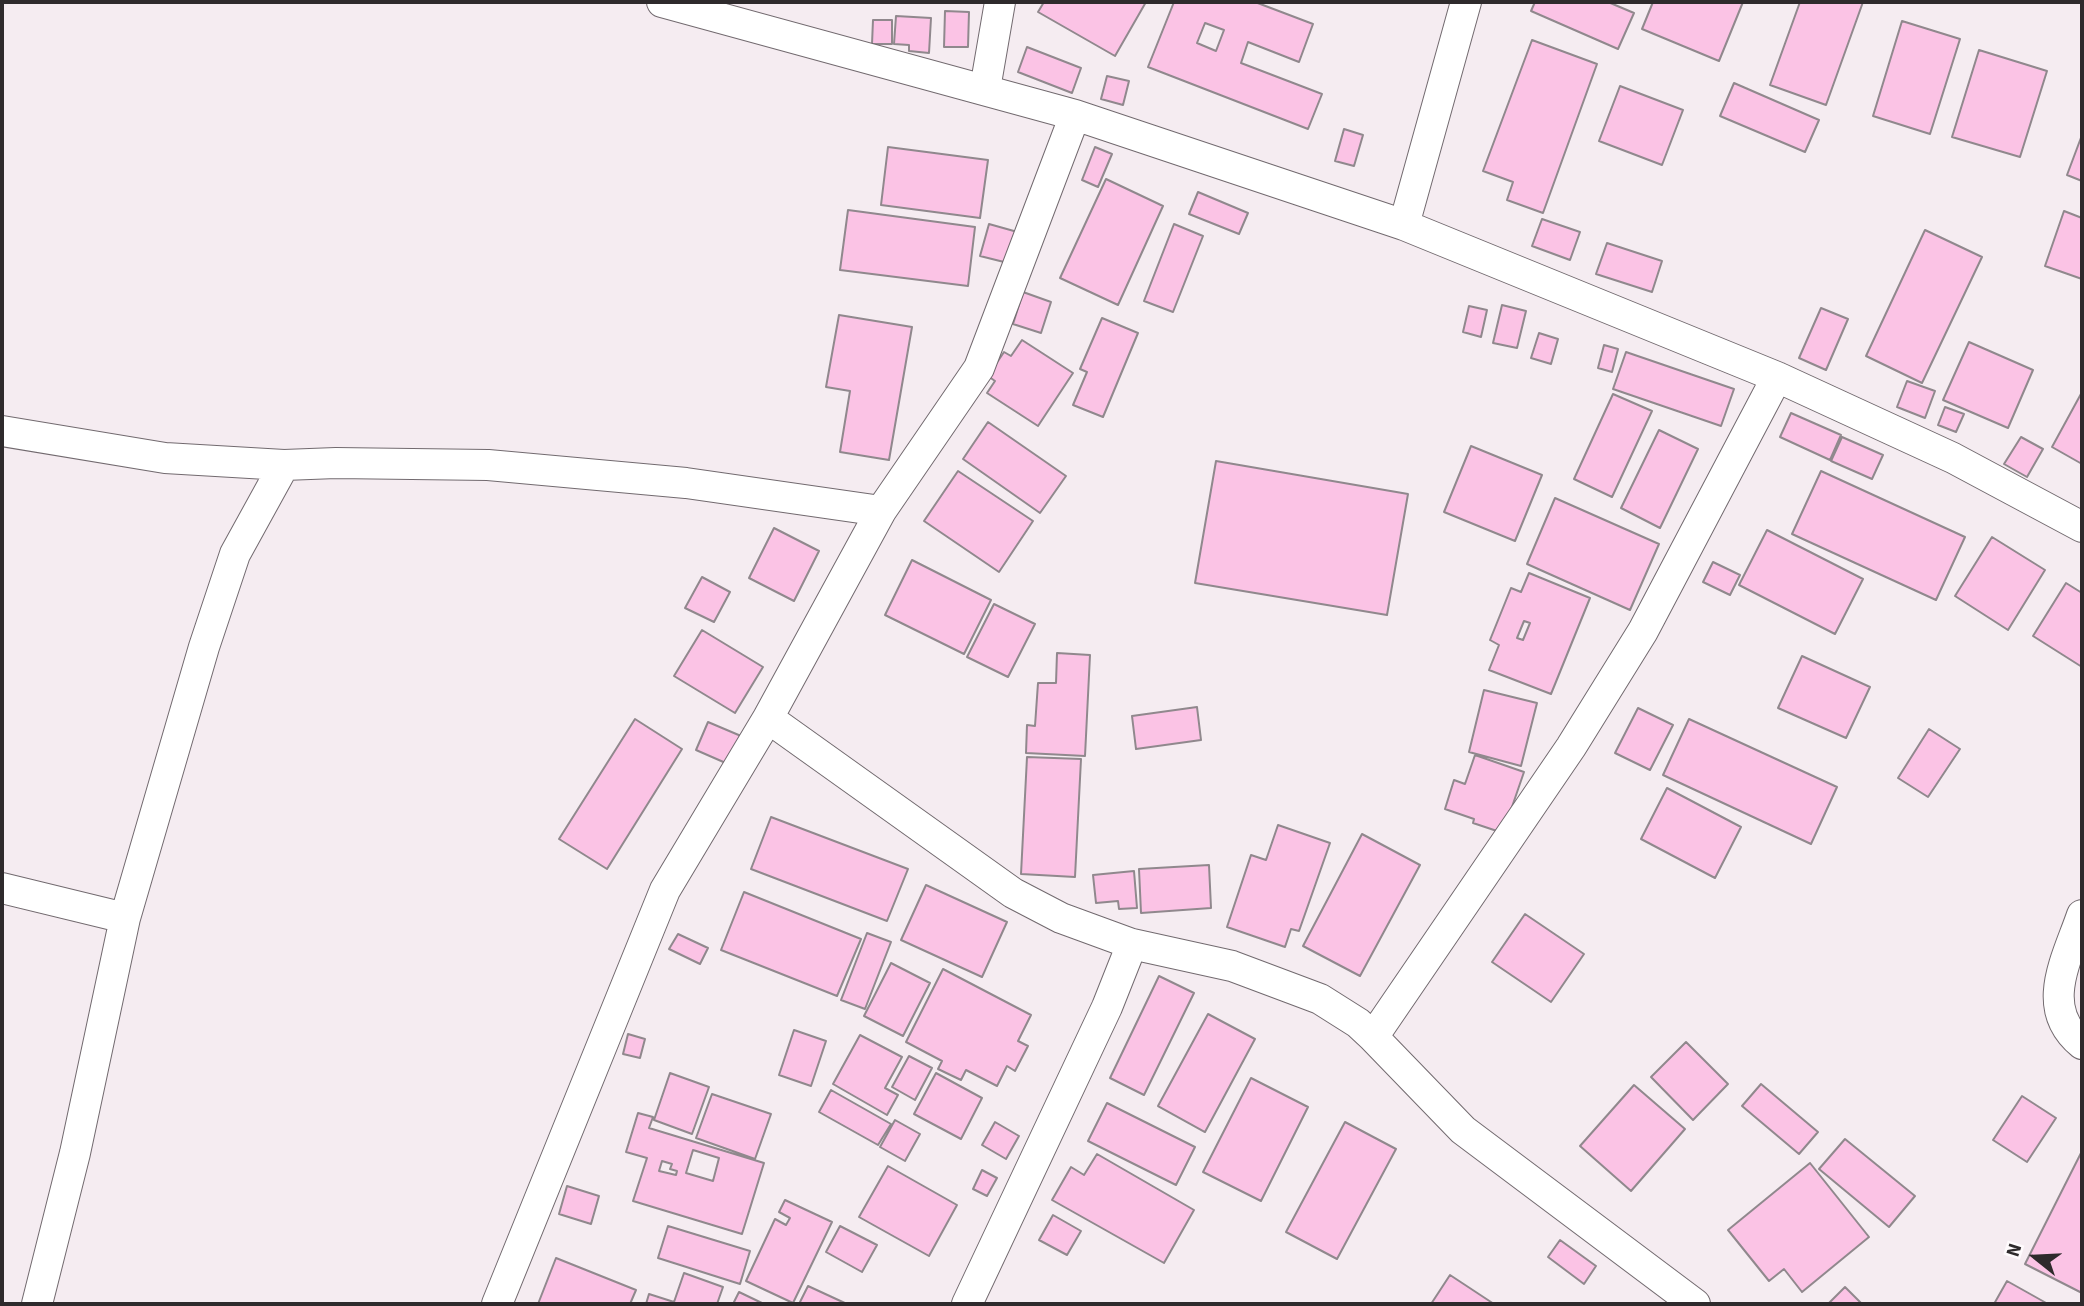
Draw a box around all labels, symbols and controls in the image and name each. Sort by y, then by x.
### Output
north arrow [2000,1222,2070,1292]
text: N [2000,1240,2029,1261]

